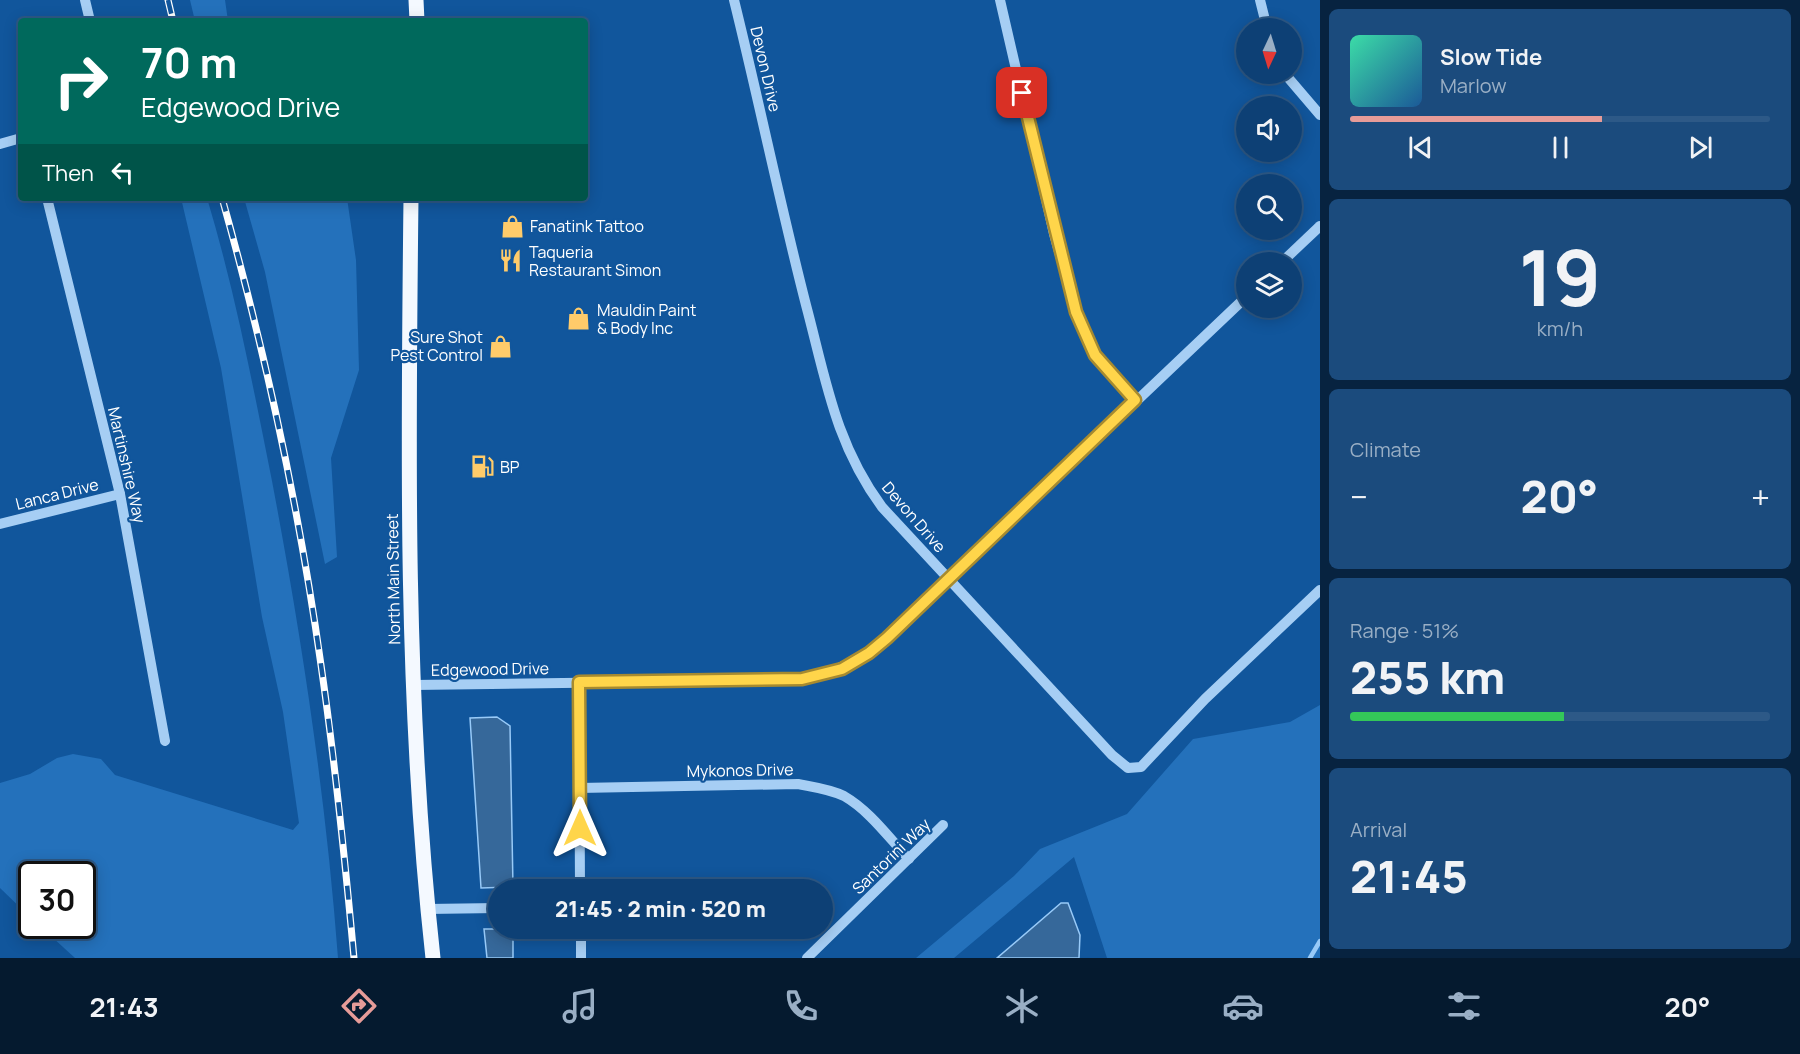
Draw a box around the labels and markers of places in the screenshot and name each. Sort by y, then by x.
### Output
pin [996,67,1047,118]
shop icon: Fanatink Tattoo [499,213,525,239]
place label: Fanatink Tattoo [530,215,644,237]
place label: Taqueria Restaurant Simon [529,241,661,281]
restaurant icon: Taqueria Restaurant Simon [498,248,524,274]
place label: Mauldin Paint & Body Inc [597,299,696,339]
shop icon: Mauldin Paint & Body Inc [566,306,592,332]
place label: Sure Shot Pest Control [390,326,483,366]
shop icon: Sure Shot Pest Control [488,333,514,359]
fuel station icon: BP [469,454,495,480]
place label: BP [500,456,520,478]

